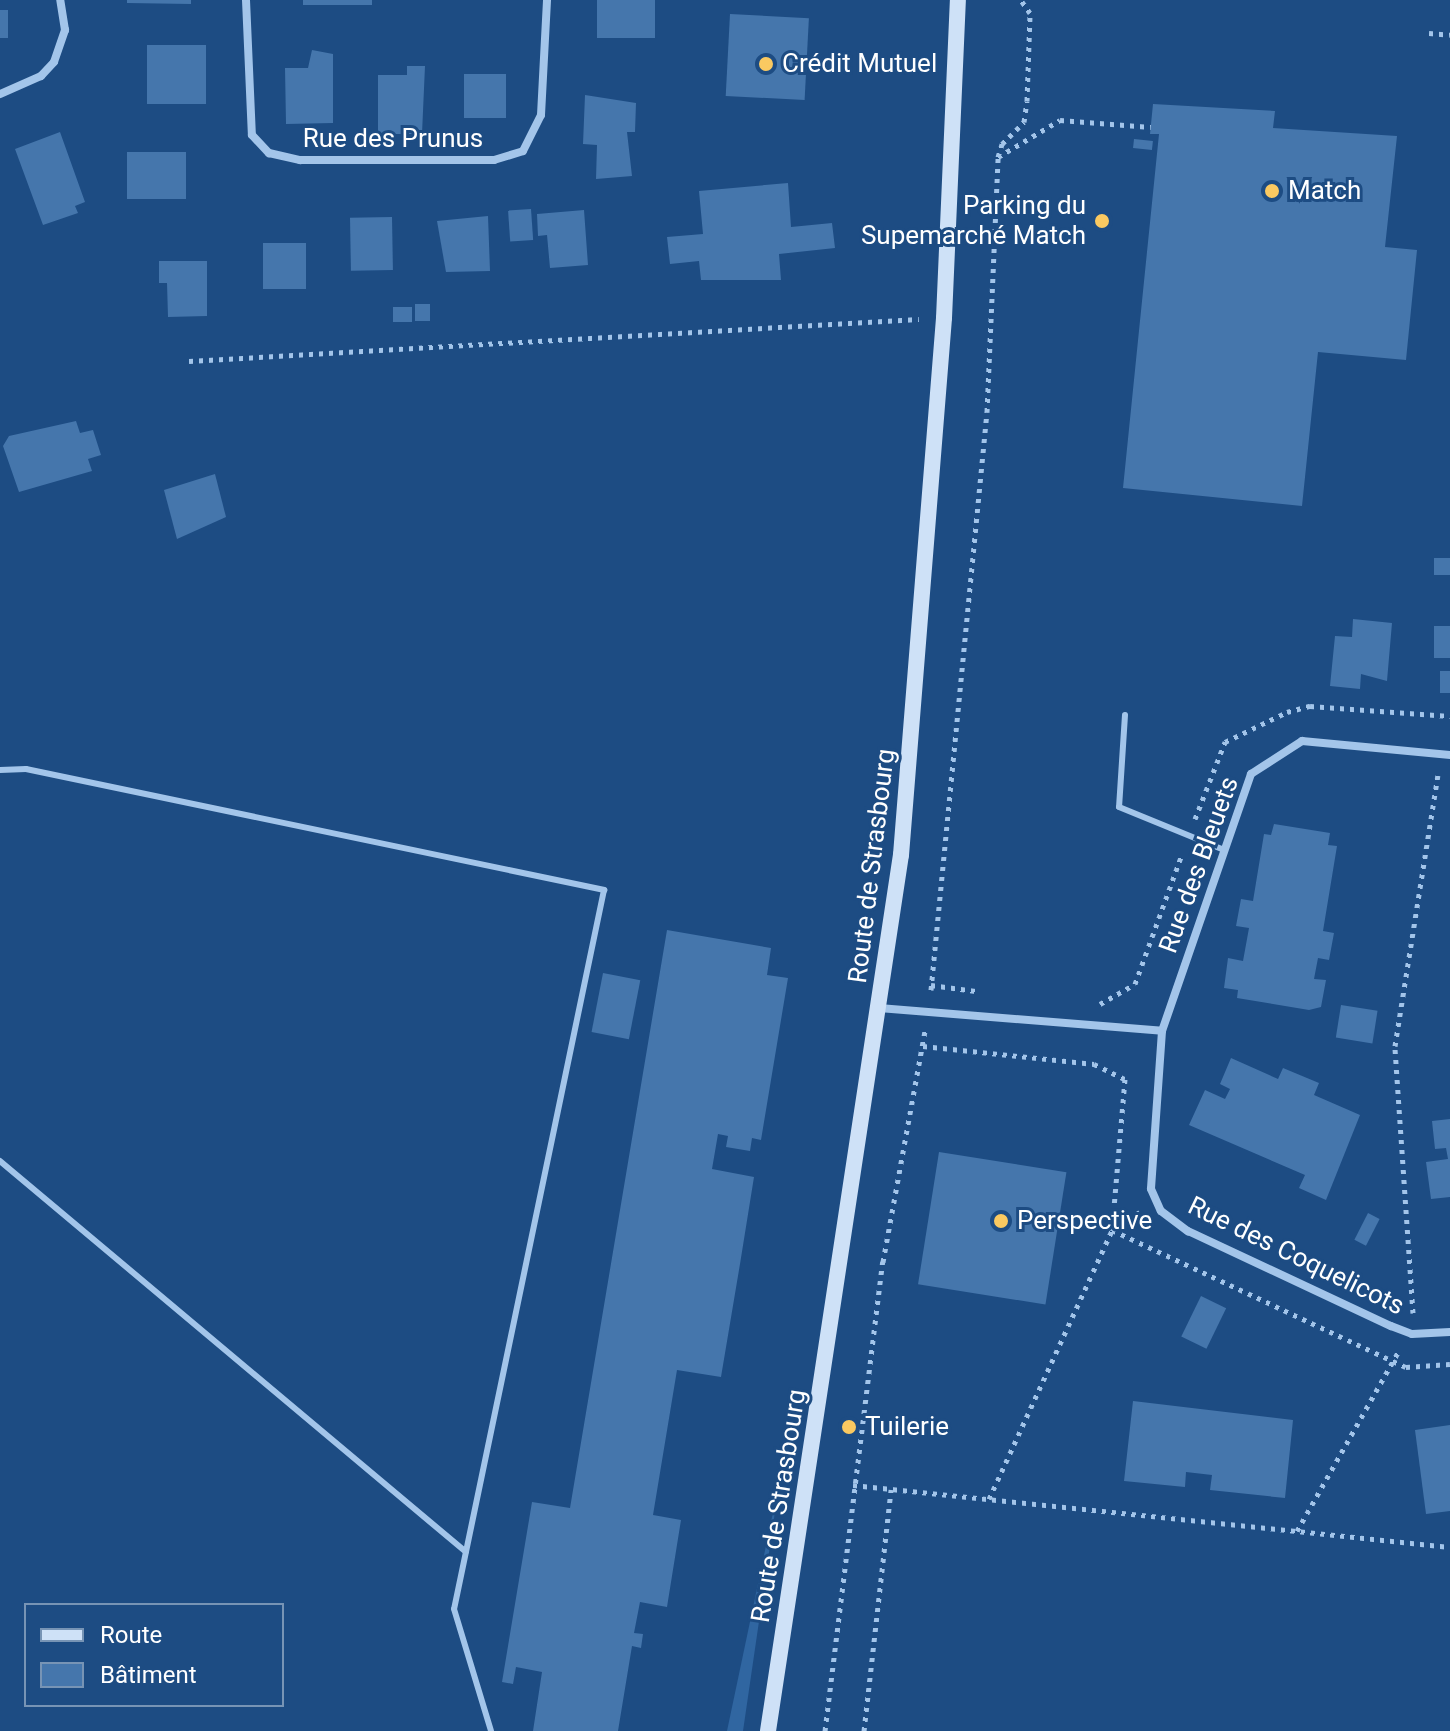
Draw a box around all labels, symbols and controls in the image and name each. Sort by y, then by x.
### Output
place label: Crédit Mutuel [782,48,937,80]
marker: Crédit Mutuel [757,55,775,73]
street label: Rue des Prunus [303,123,483,155]
place label: Match [1288,175,1361,207]
marker: Match [1263,182,1281,200]
place label: Parking du Supemarché Match [861,190,1086,252]
marker: Parking du Supemarché Match [1093,212,1111,230]
street label: Route de Strasbourg [842,747,902,985]
street label: Rue des Bleuets [1153,773,1245,957]
street label: Rue des Coquelicots [1183,1190,1409,1322]
place label: Perspective [1017,1205,1152,1237]
marker: Perspective [992,1212,1010,1230]
street label: Route de Strasbourg [745,1387,813,1625]
place label: Tuilerie [865,1411,949,1443]
marker: Tuilerie [840,1418,858,1436]
legend [24,1603,284,1707]
text: Route [100,1621,162,1649]
text: Bâtiment [100,1661,197,1689]

